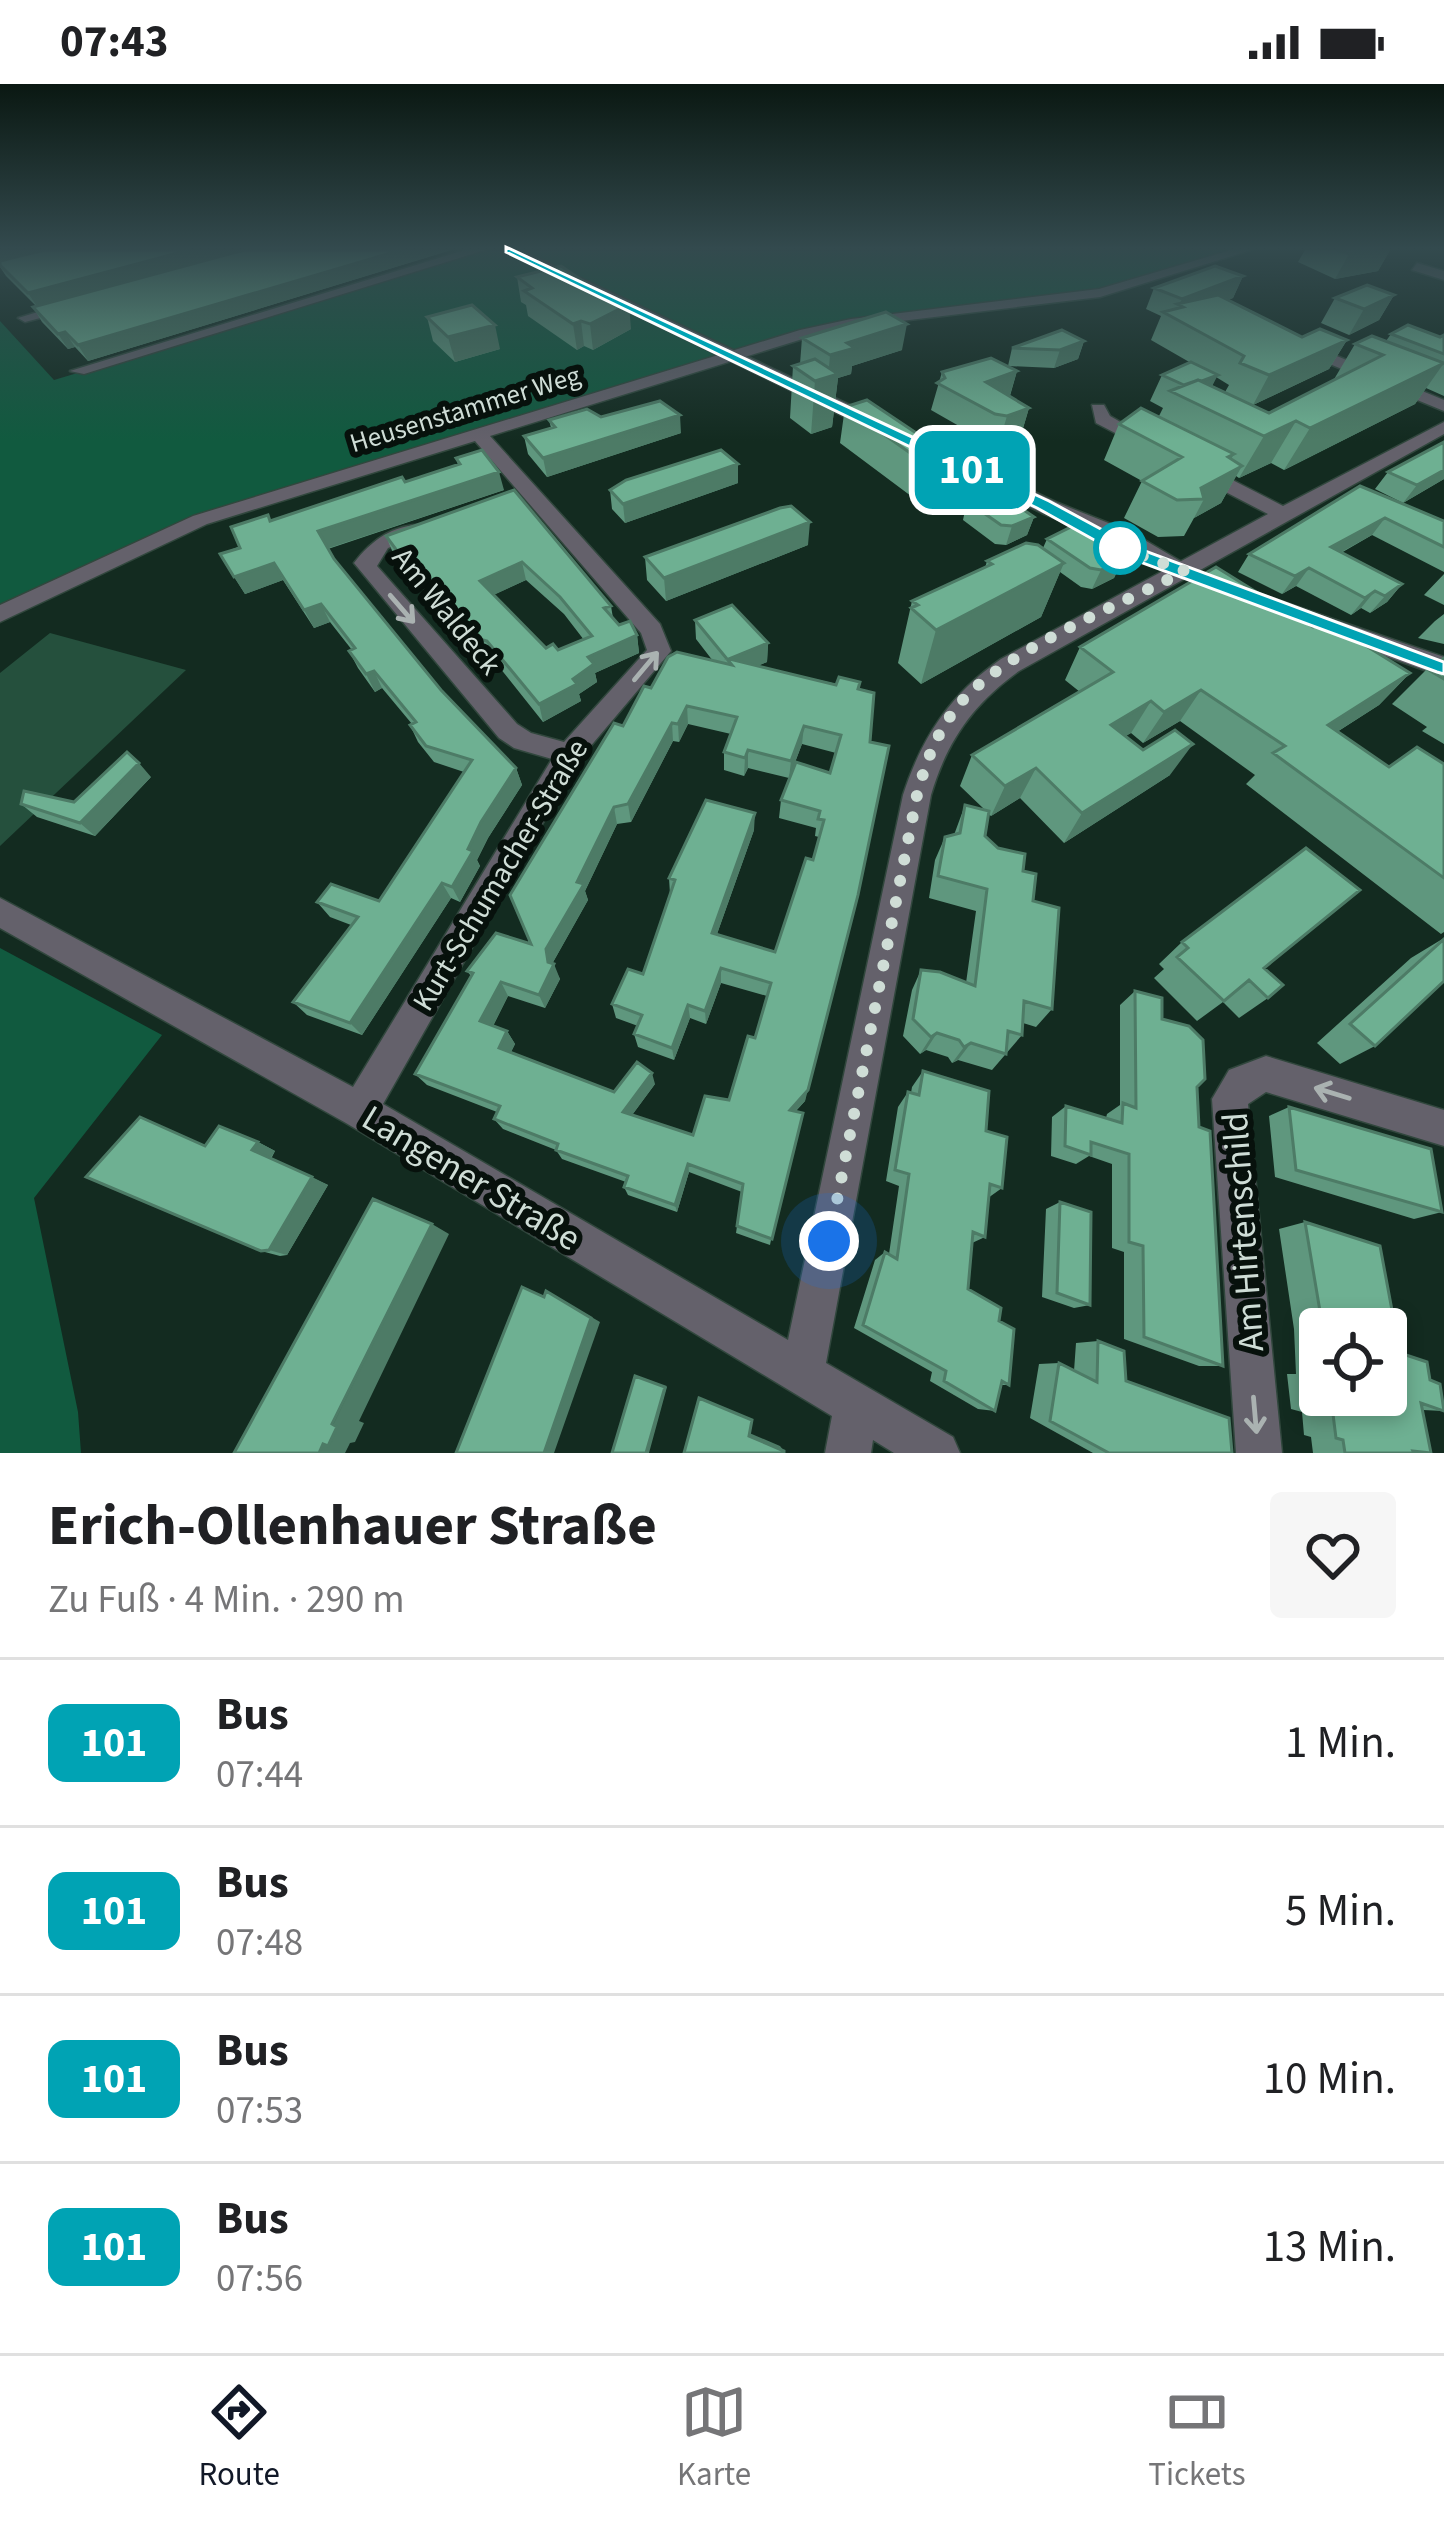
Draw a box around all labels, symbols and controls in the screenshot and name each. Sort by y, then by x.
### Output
text: 07:43 [60,10,169,74]
street label: Heusenstammer Weg [345,356,585,463]
line badge: 101 [903,431,1041,509]
text: 101 [939,440,1005,500]
unlabelled marker [1095,523,1145,573]
street label: Am Waldeck [382,538,512,684]
one-way arrow [388,593,415,624]
one-way arrow [631,652,659,682]
street label: Kurt-Schumacher-Straße [402,731,599,1019]
one-way arrow [1314,1081,1352,1103]
street label: Langener Straße [352,1093,590,1264]
street label: Am Hirtenschild [1210,1111,1277,1353]
your location [799,1211,859,1271]
map controls [1299,1308,1407,1416]
button: locate [1299,1308,1407,1416]
one-way arrow [1244,1394,1267,1433]
text: Erich-Ollenhauer Straße [48,1486,657,1567]
button: heart [1270,1492,1396,1618]
text: Zu Fuß · 4 Min. · 290 m [48,1572,405,1628]
text: Bus [216,1683,289,1747]
text: 1 Min. [1285,1711,1396,1775]
text: 101 [81,1713,147,1773]
text: 07:44 [216,1747,303,1803]
text: Bus [216,1851,289,1915]
text: 5 Min. [1285,1879,1396,1943]
text: 101 [81,1881,147,1941]
text: 07:48 [216,1915,303,1971]
text: Bus [216,2019,289,2083]
text: 10 Min. [1263,2047,1396,2111]
text: 101 [81,2049,147,2109]
text: 07:53 [216,2083,303,2139]
text: Bus [216,2187,289,2251]
text: 13 Min. [1263,2215,1396,2279]
text: 101 [81,2217,147,2277]
text: 07:56 [216,2251,303,2307]
tab: Route [199,2379,280,2498]
tab: Karte [677,2379,751,2498]
tab: Tickets [1148,2379,1245,2498]

